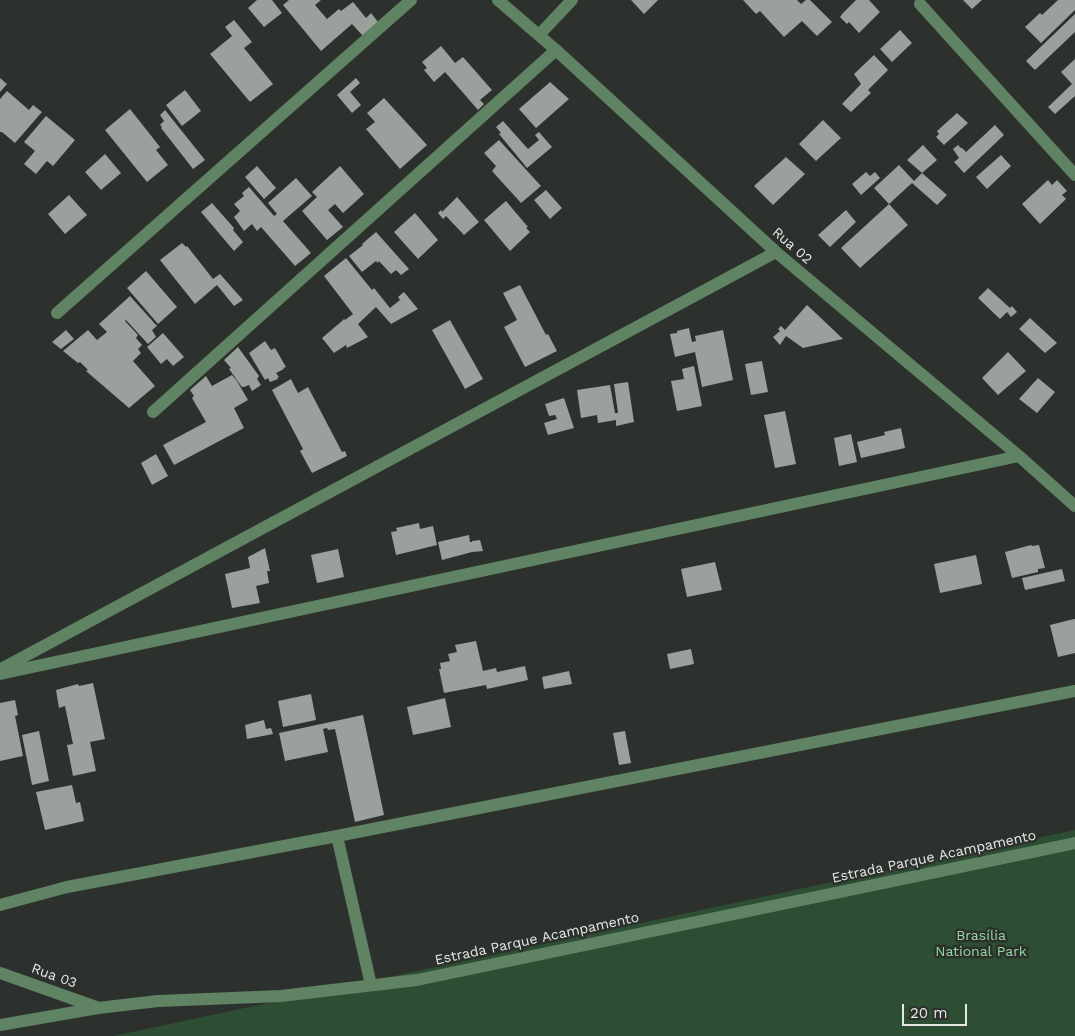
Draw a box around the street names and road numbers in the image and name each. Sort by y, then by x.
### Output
street label: Rua 02 [769,224,815,268]
street label: Estrada Parque Acampamento [830,827,1038,887]
street label: Estrada Parque Acampamento [433,909,641,969]
street label: Rua 03 [29,960,79,992]

